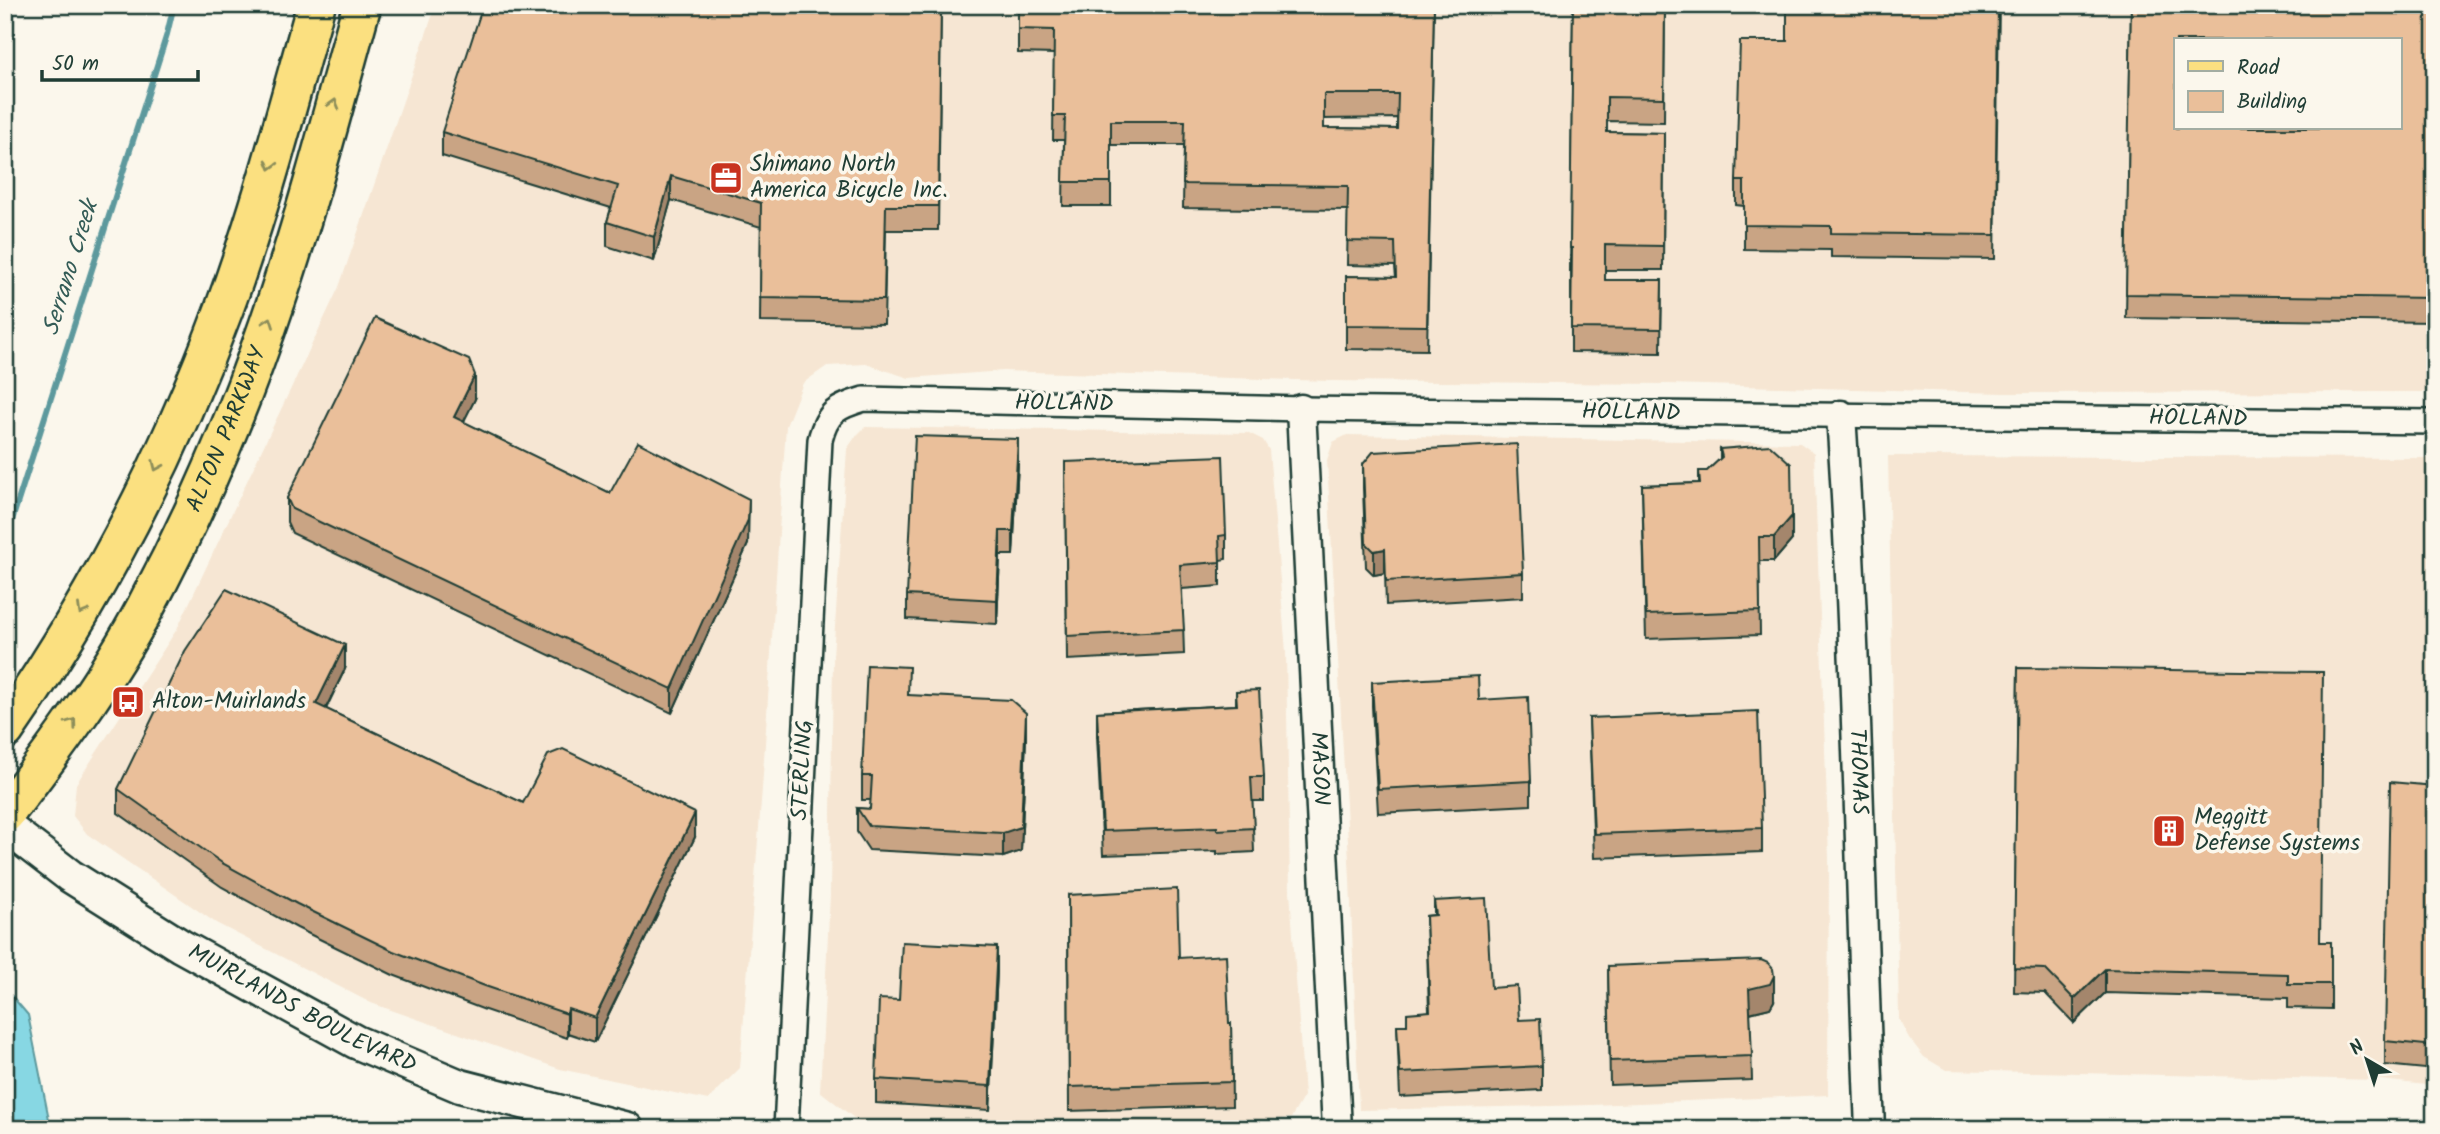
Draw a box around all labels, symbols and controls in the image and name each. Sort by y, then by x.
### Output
scale bar [42,38,198,82]
legend [2174,38,2402,130]
text: 50 m [52,48,99,81]
text: Road [2237,52,2280,85]
text: Building [2237,86,2307,119]
one-way arrow [326,98,340,110]
place label: Shimano North America Bicycle Inc. [750,147,948,209]
one-way arrow [265,159,279,171]
office icon: Shimano North America Bicycle Inc. [707,159,745,197]
water label: Serrano Creek [32,192,111,340]
one-way arrow [261,317,275,329]
street label: ALTON PARKWAY [177,341,277,518]
street label: HOLLAND [1014,385,1114,423]
street label: HOLLAND [1581,394,1681,432]
street label: HOLLAND [2148,400,2248,438]
one-way arrow [151,459,165,471]
one-way arrow [77,603,90,616]
bus stop icon: Alton-Muirlands [109,683,147,721]
place label: Alton-Muirlands [152,684,306,720]
one-way arrow [64,718,76,731]
street label: STERLING [782,719,824,821]
street label: THOMAS [1838,728,1877,815]
street label: MASON [1299,731,1339,806]
place label: Meggitt Defense Systems [2194,800,2360,862]
building icon: Meggitt Defense Systems [2150,812,2188,850]
street label: MUIRLANDS BOULEVARD [181,935,422,1084]
north arrow [2332,1026,2402,1096]
text: N [2343,1033,2372,1064]

